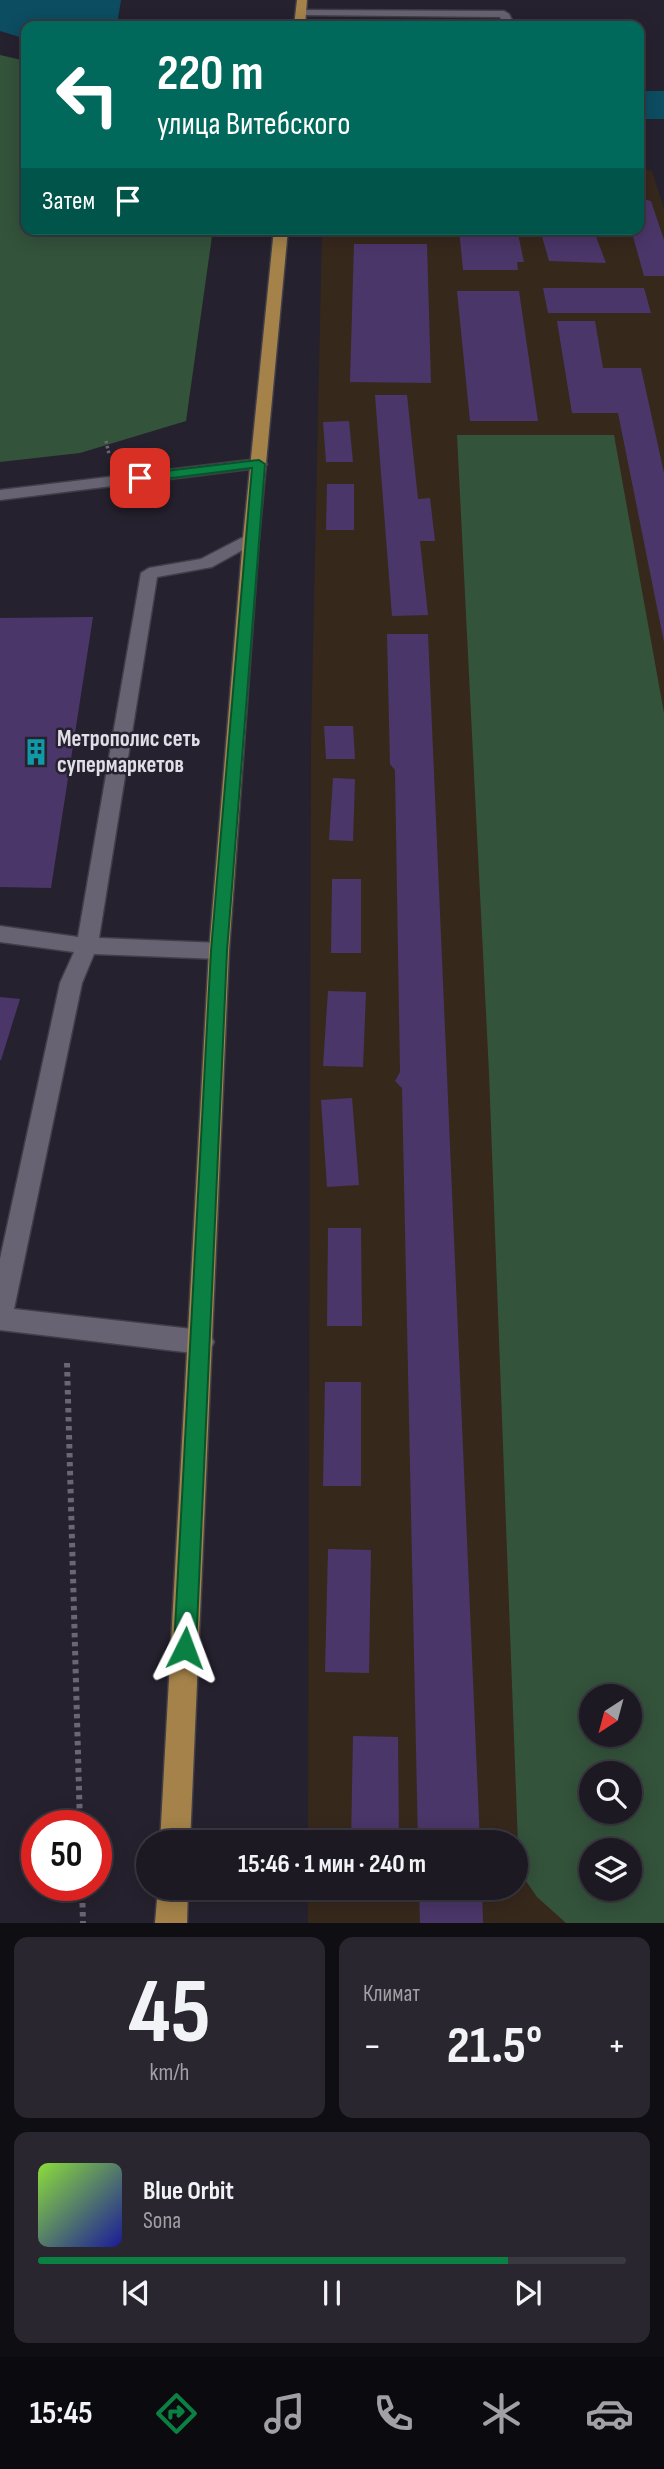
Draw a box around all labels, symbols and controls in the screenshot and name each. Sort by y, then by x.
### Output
text: 220 m [157,45,263,104]
icon: left [42,49,133,140]
text: улица Витебского [157,105,350,144]
icon: arrive [109,182,147,220]
text: Затем [42,186,95,217]
pin [110,448,170,508]
icon: arrive [121,459,159,497]
place label: Метрополис cеть супермаркетов [57,725,200,779]
building icon: Метрополис cеть супермаркетов [21,737,51,767]
position arrow [148,1611,222,1685]
north arrow [579,1684,642,1746]
map controls [579,1684,642,1901]
button: search [579,1761,642,1824]
speed limit sign: 50 [21,1810,112,1901]
button: layers [579,1838,642,1901]
text: 15:46 · 1 мин · 240 m [238,1849,426,1880]
text: 45 [128,1959,211,2068]
text: Климат [363,1980,420,2008]
text: 21.5° [447,2015,542,2078]
text: − [363,2024,382,2069]
text: + [607,2024,626,2069]
text: km/h [150,2059,189,2087]
text: Blue Orbit [143,2176,234,2207]
text: Sona [143,2207,181,2235]
icon: previous [117,2274,155,2312]
icon: pause [313,2274,351,2312]
icon: next [509,2274,547,2312]
icon: directions [152,2389,201,2438]
icon: music [260,2389,309,2438]
icon: phone [369,2389,418,2438]
icon: climate [477,2389,526,2438]
icon: car [585,2389,634,2438]
text: 15:45 [30,2394,92,2433]

